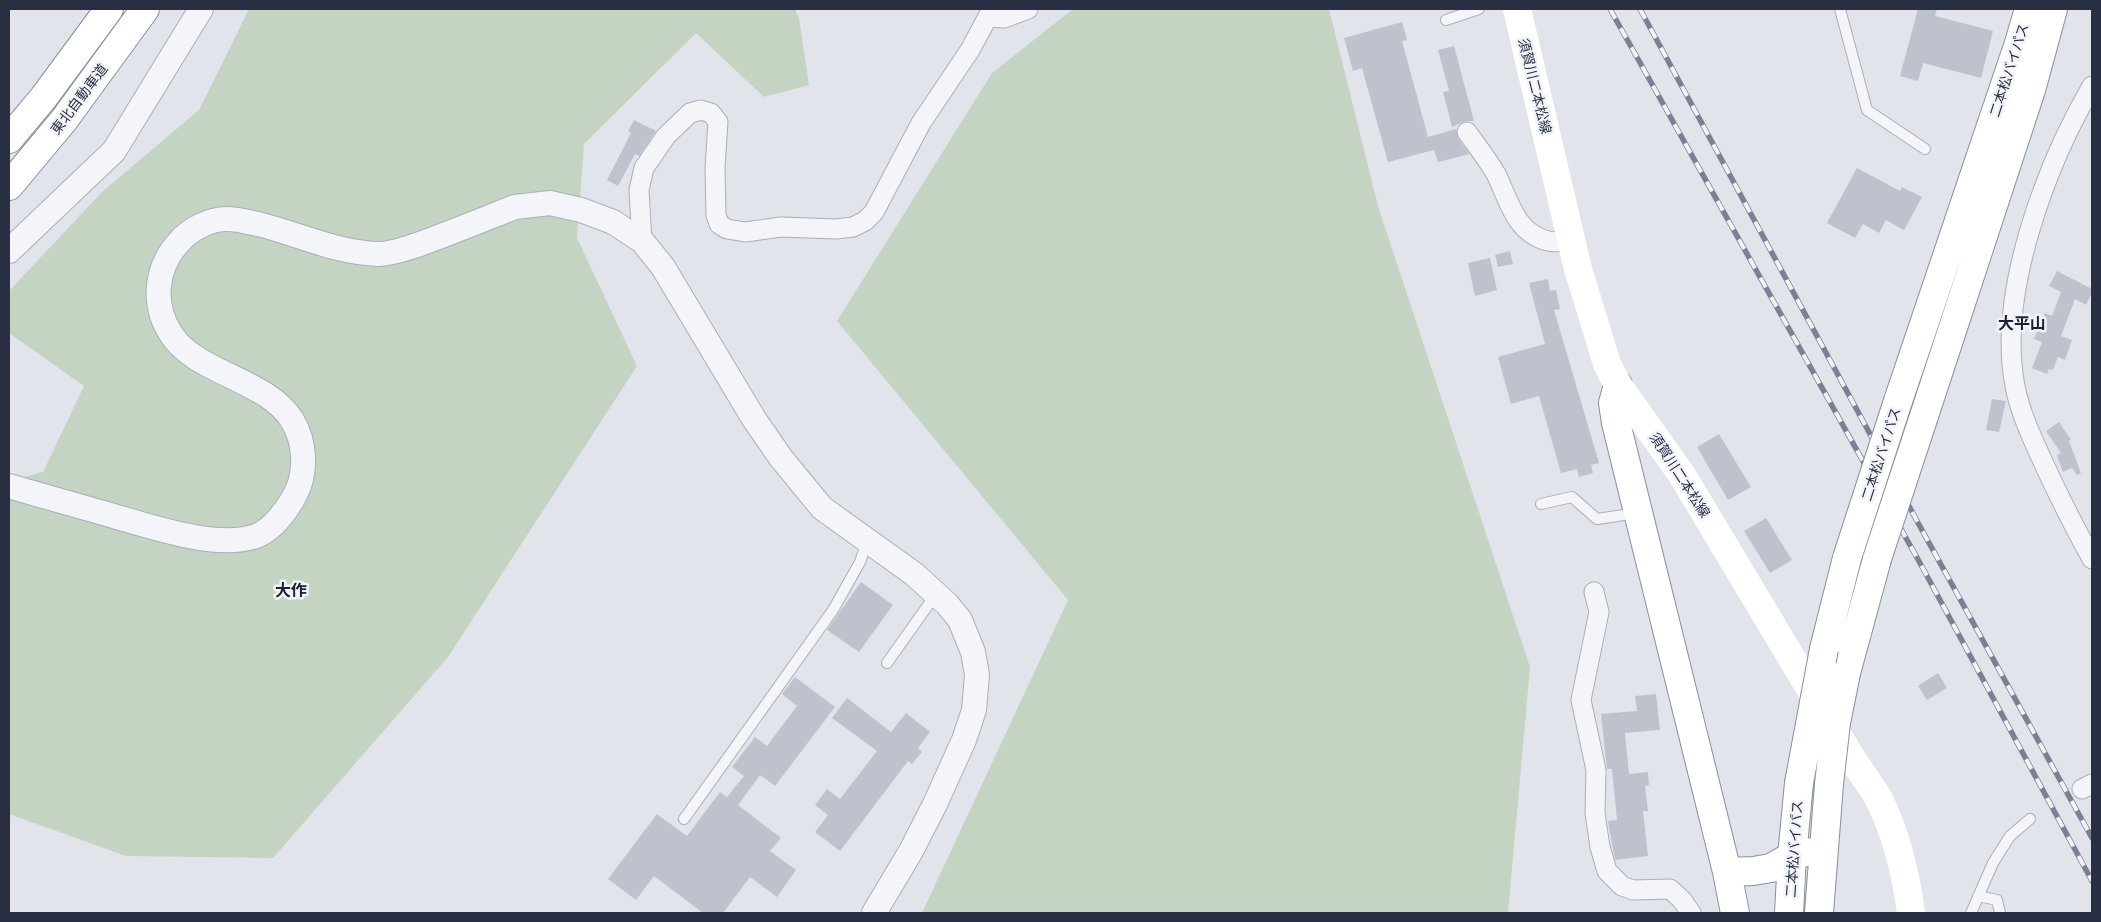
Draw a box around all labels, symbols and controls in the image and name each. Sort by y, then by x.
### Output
street label: 二本松バイパス [1987,21,2032,119]
street label: 須賀川二本松線 [1515,37,1554,135]
street label: 東北自動車道 [47,61,111,137]
district label: 大平山 [1998,315,2046,332]
street label: 二本松バイパス [1859,405,1904,503]
street label: 須賀川二本松線 [1647,430,1713,520]
district label: 大作 [275,582,307,599]
street label: 二本松バイパス [1784,800,1805,898]

